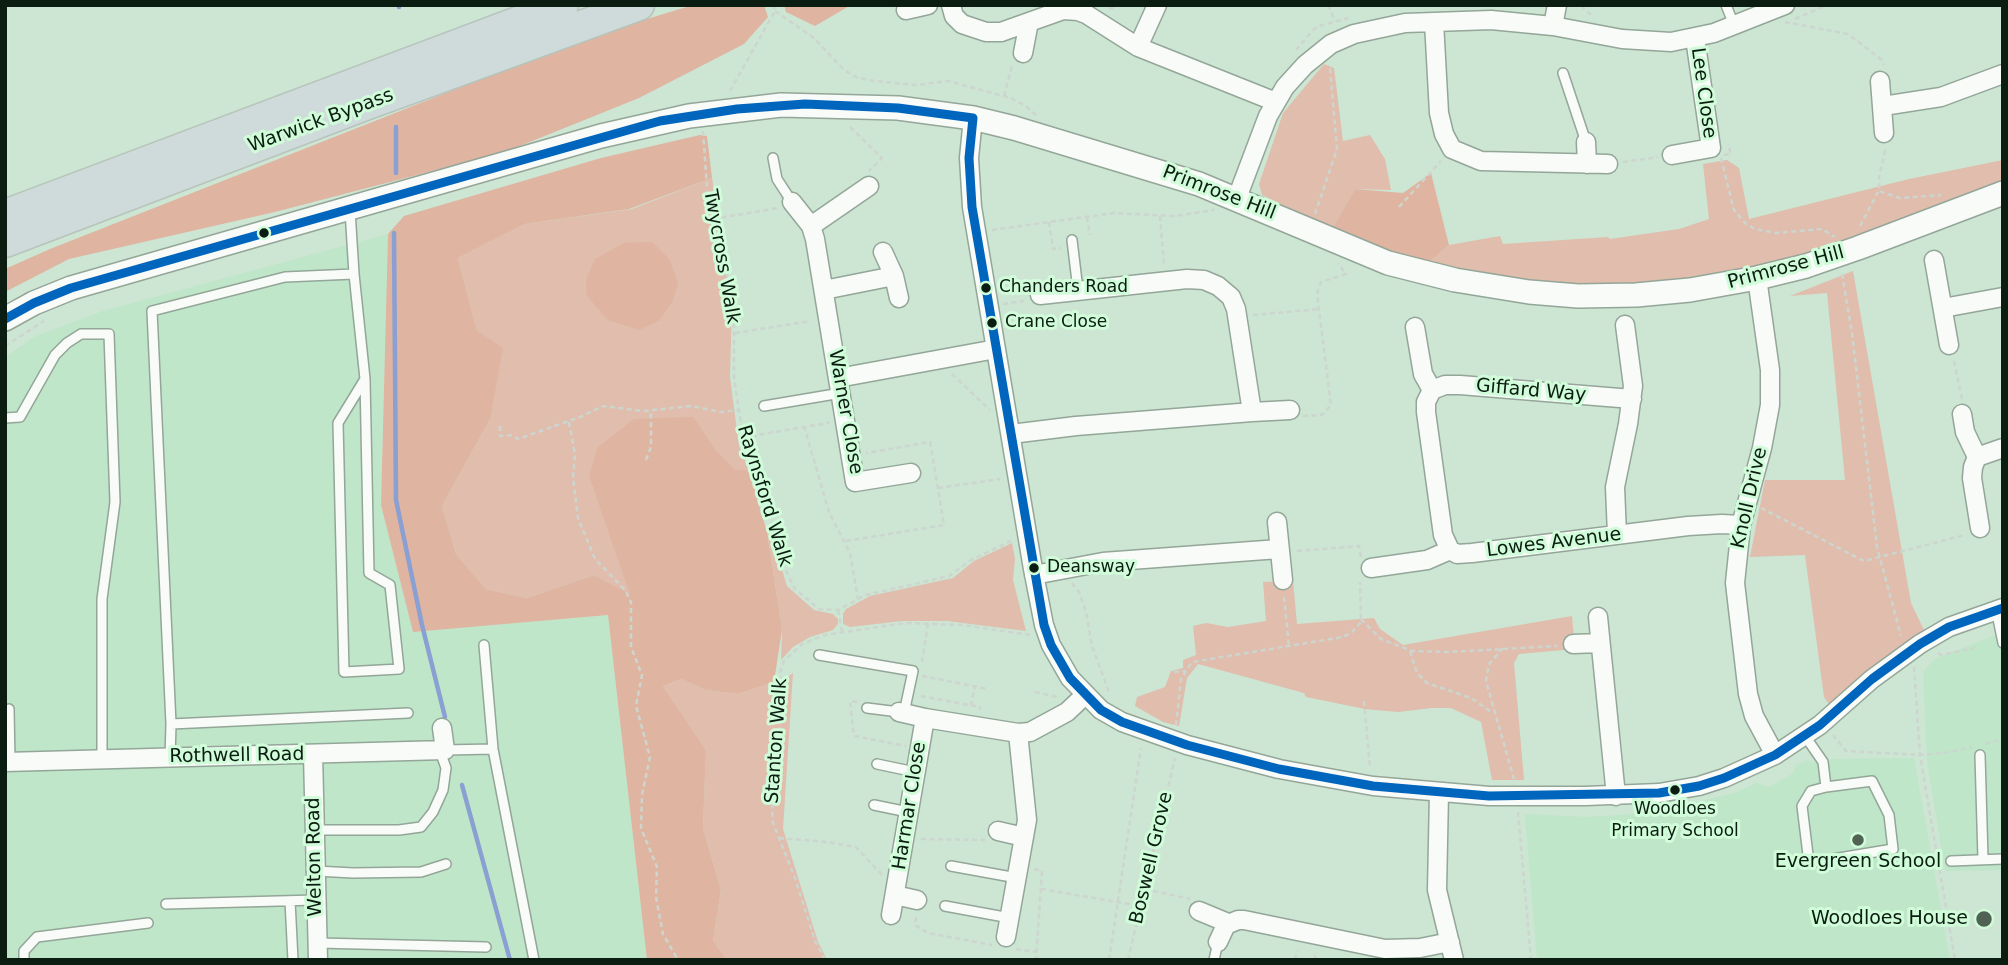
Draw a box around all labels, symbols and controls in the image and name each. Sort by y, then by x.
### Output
street label: Lee Close [1685,46,1721,140]
street label: Warwick Bypass [245,84,397,158]
street label: Primrose Hill [1159,161,1279,225]
street label: Twycross Walk [698,188,744,326]
unlabelled marker [257,226,271,240]
street label: Primrose Hill [1725,242,1847,294]
place label: Chanders Road [999,278,1128,298]
marker: Chanders Road [979,281,993,295]
place label: Crane Close [1005,313,1107,333]
marker: Crane Close [985,316,999,330]
street label: Warner Close [823,348,867,476]
street label: Giffard Way [1475,375,1587,407]
street label: Raynsford Walk [732,422,796,570]
street label: Knoll Drive [1727,445,1773,551]
street label: Lowes Avenue [1485,523,1623,563]
place label: Deansway [1047,558,1135,578]
marker: Deansway [1027,561,1041,575]
street label: Stanton Walk [761,677,793,805]
street label: Harmar Close [889,740,931,872]
street label: Rothwell Road [169,743,305,769]
marker: Woodloes Primary School [1668,783,1682,797]
street label: Boswell Grove [1126,790,1178,926]
street label: Welton Road [303,797,327,917]
place label: Woodloes Primary School [1611,800,1739,840]
marker: Evergreen School [1850,832,1866,848]
place label: Evergreen School [1775,851,1941,873]
place label: Woodloes House [1811,908,1968,930]
marker: Woodloes House [1974,909,1994,929]

